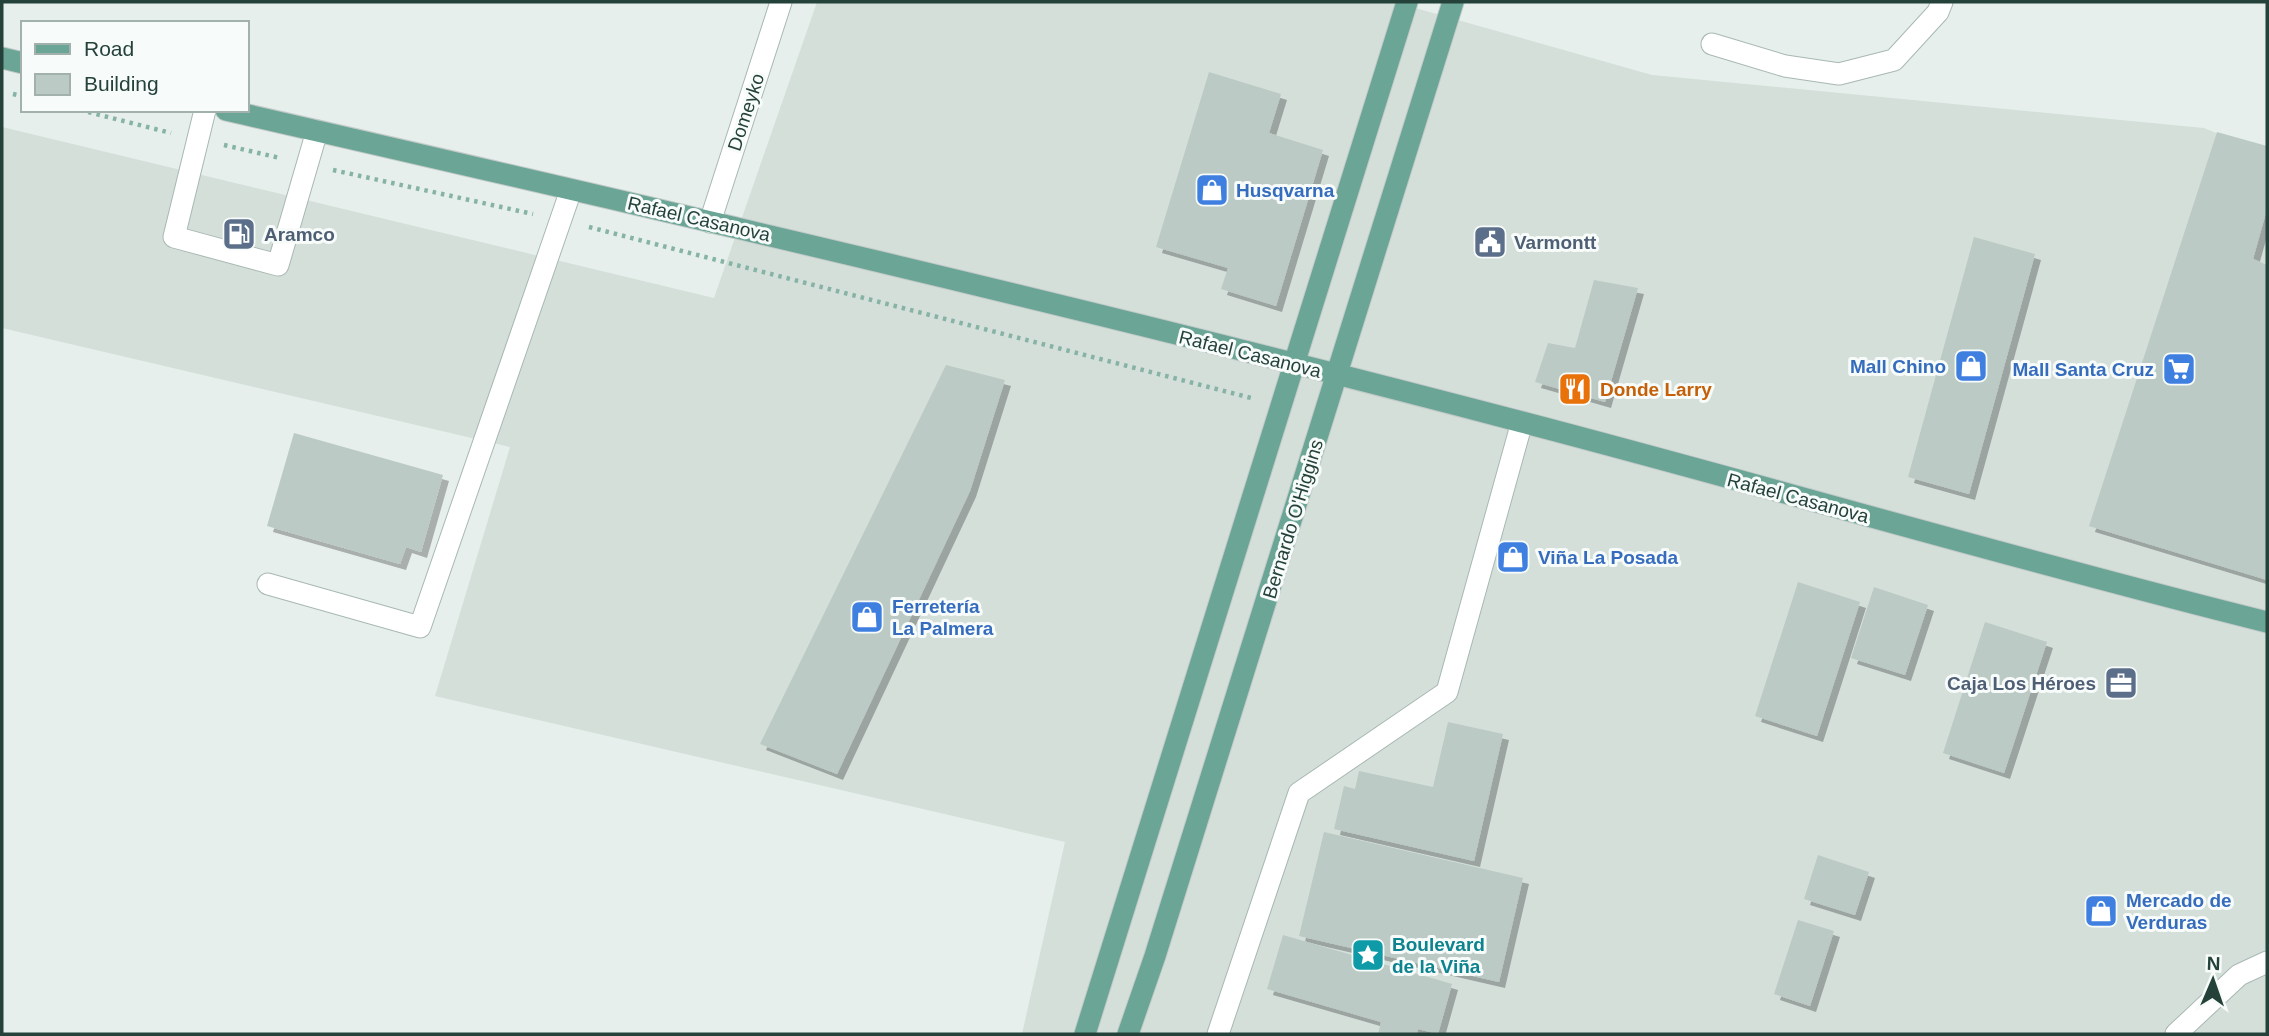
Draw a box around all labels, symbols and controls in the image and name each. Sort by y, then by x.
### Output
legend [21,21,248,112]
text: Road [84,37,134,60]
street label: Domeyko [724,71,768,153]
text: Building [84,72,159,95]
shop icon: Husqvarna [1193,171,1231,209]
place label: Husqvarna [1236,180,1335,201]
street label: Rafael Casanova [626,192,773,246]
fuel station icon: Aramco [220,215,258,253]
public building icon: Varmontt [1471,223,1509,261]
place label: Aramco [264,224,335,245]
place label: Varmontt [1514,232,1597,253]
street label: Rafael Casanova [1177,326,1324,382]
shop icon: Mall Chino [1952,347,1990,385]
supermarket icon: Mall Santa Cruz [2160,350,2198,388]
place label: Mall Chino [1850,356,1946,377]
place label: Mall Santa Cruz [2013,359,2154,380]
restaurant icon: Donde Larry [1556,370,1594,408]
place label: Donde Larry [1600,379,1712,400]
street label: Bernardo O'Higgins [1259,437,1327,601]
street label: Rafael Casanova [1725,469,1872,527]
shop icon: Viña La Posada [1494,538,1532,576]
place label: Viña La Posada [1538,547,1679,568]
place label: Ferretería La Palmera [892,596,994,639]
shop icon: Ferretería La Palmera [848,598,886,636]
office icon: Caja Los Héroes [2102,664,2140,702]
place label: Caja Los Héroes [1947,673,2096,694]
place label: Mercado de Verduras [2126,890,2232,933]
shop icon: Mercado de Verduras [2082,892,2120,930]
place label: Boulevard de la Viña [1392,934,1485,977]
place icon: Boulevard de la Viña [1349,936,1387,974]
north arrow [2178,945,2248,1015]
text: N [2206,953,2221,974]

